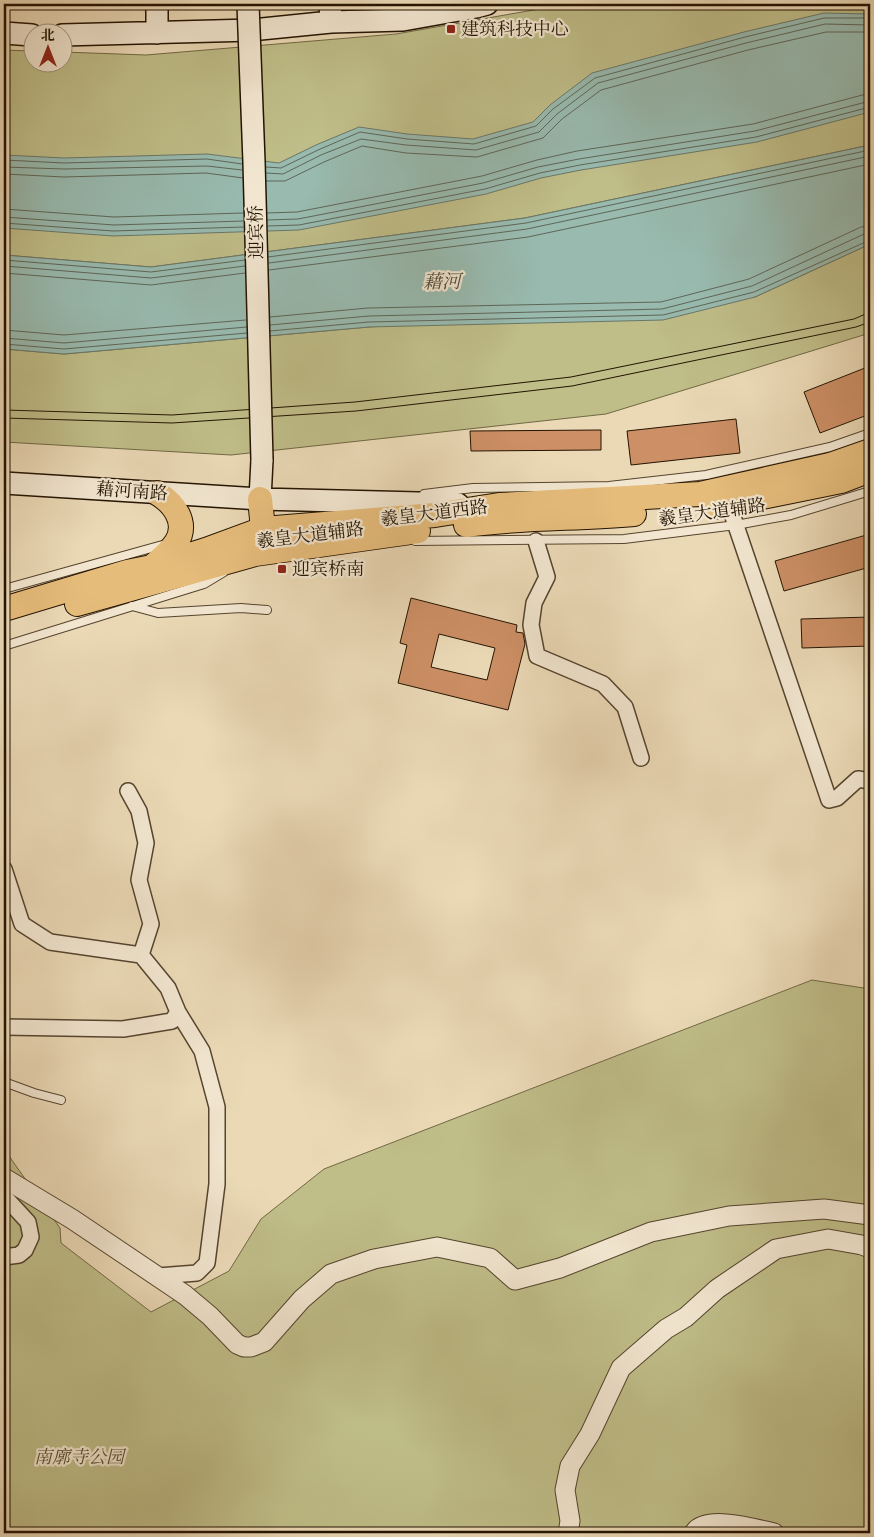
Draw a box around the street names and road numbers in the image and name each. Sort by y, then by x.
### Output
street label: 迎宾桥 [245,205,270,259]
street label: 藉河南路 [95,478,169,507]
street label: 羲皇大道辅路 [657,494,767,533]
street label: 羲皇大道西路 [379,496,489,533]
street label: 羲皇大道辅路 [255,518,365,555]

